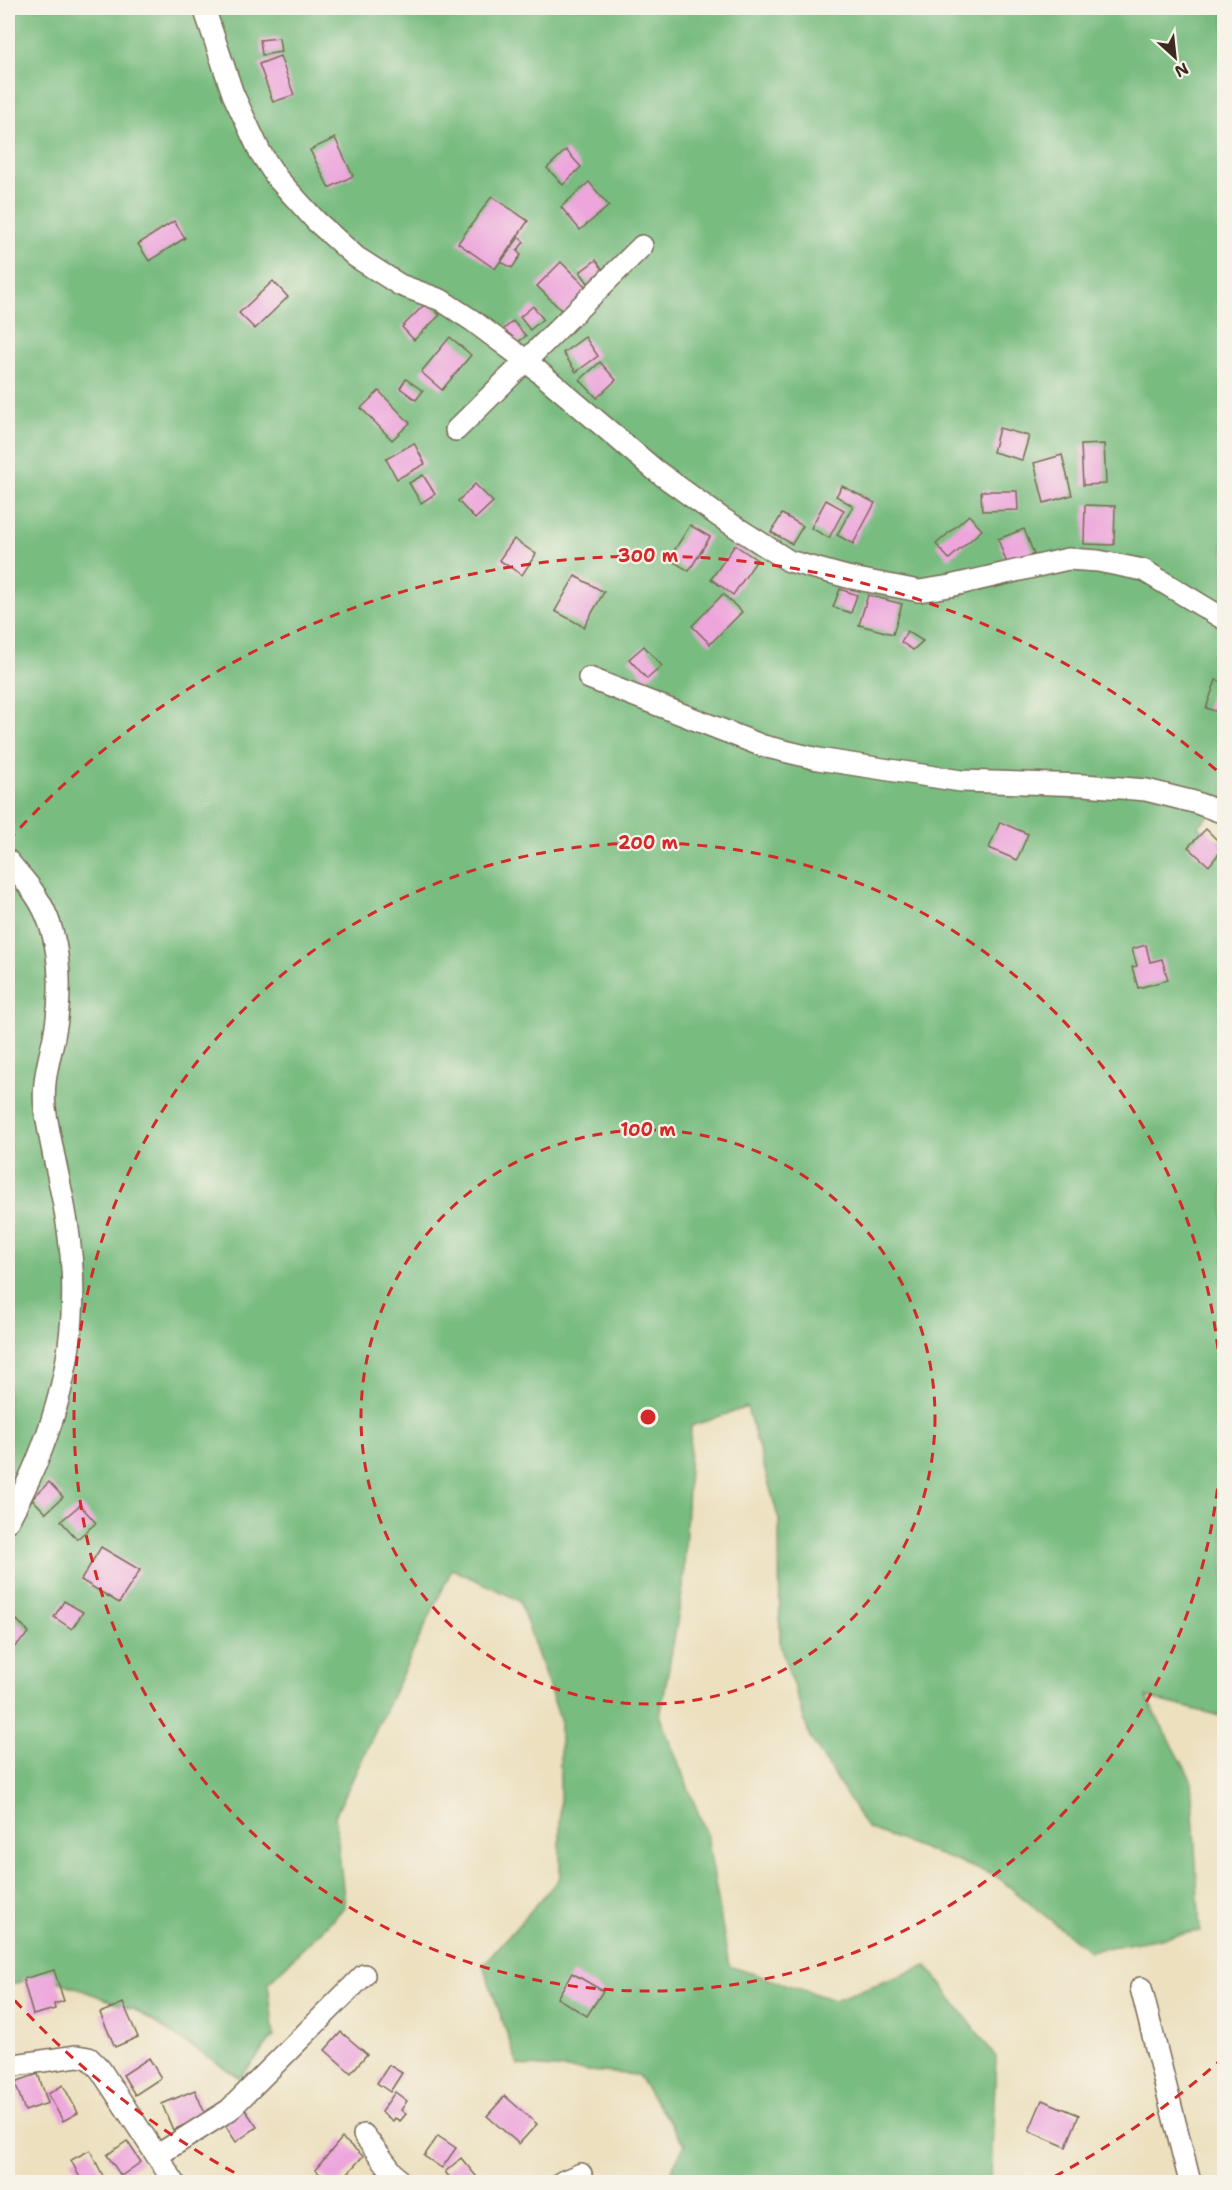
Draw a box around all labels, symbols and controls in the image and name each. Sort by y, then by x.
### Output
north arrow [1145,27,1205,87]
text: N [1171,58,1192,82]
text: 300 m [618,544,679,568]
text: 200 m [618,831,679,855]
text: 100 m [620,1118,676,1142]
centre of rings [638,1407,658,1427]

